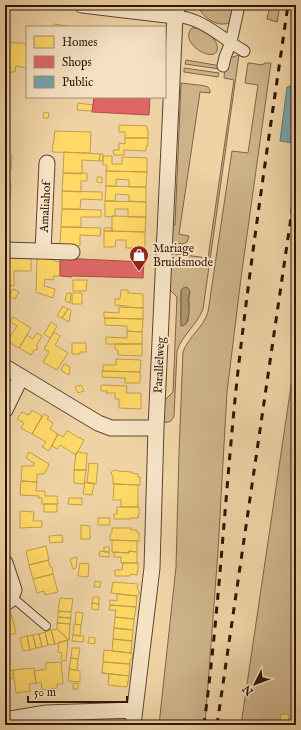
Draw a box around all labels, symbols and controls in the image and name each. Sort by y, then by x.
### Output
legend [26,26,166,98]
text: Homes [62,35,98,50]
text: Shops [62,55,92,71]
text: Public [62,75,93,90]
street label: Amaliahof [37,178,54,234]
place label: Mariage Bruidsmode [153,241,213,270]
shop icon: Mariage Bruidsmode [128,244,150,272]
street label: Parallelweg [151,336,168,394]
north arrow [235,664,275,704]
scale bar [28,678,127,704]
text: N [240,681,257,699]
text: 50 m [34,685,56,700]

